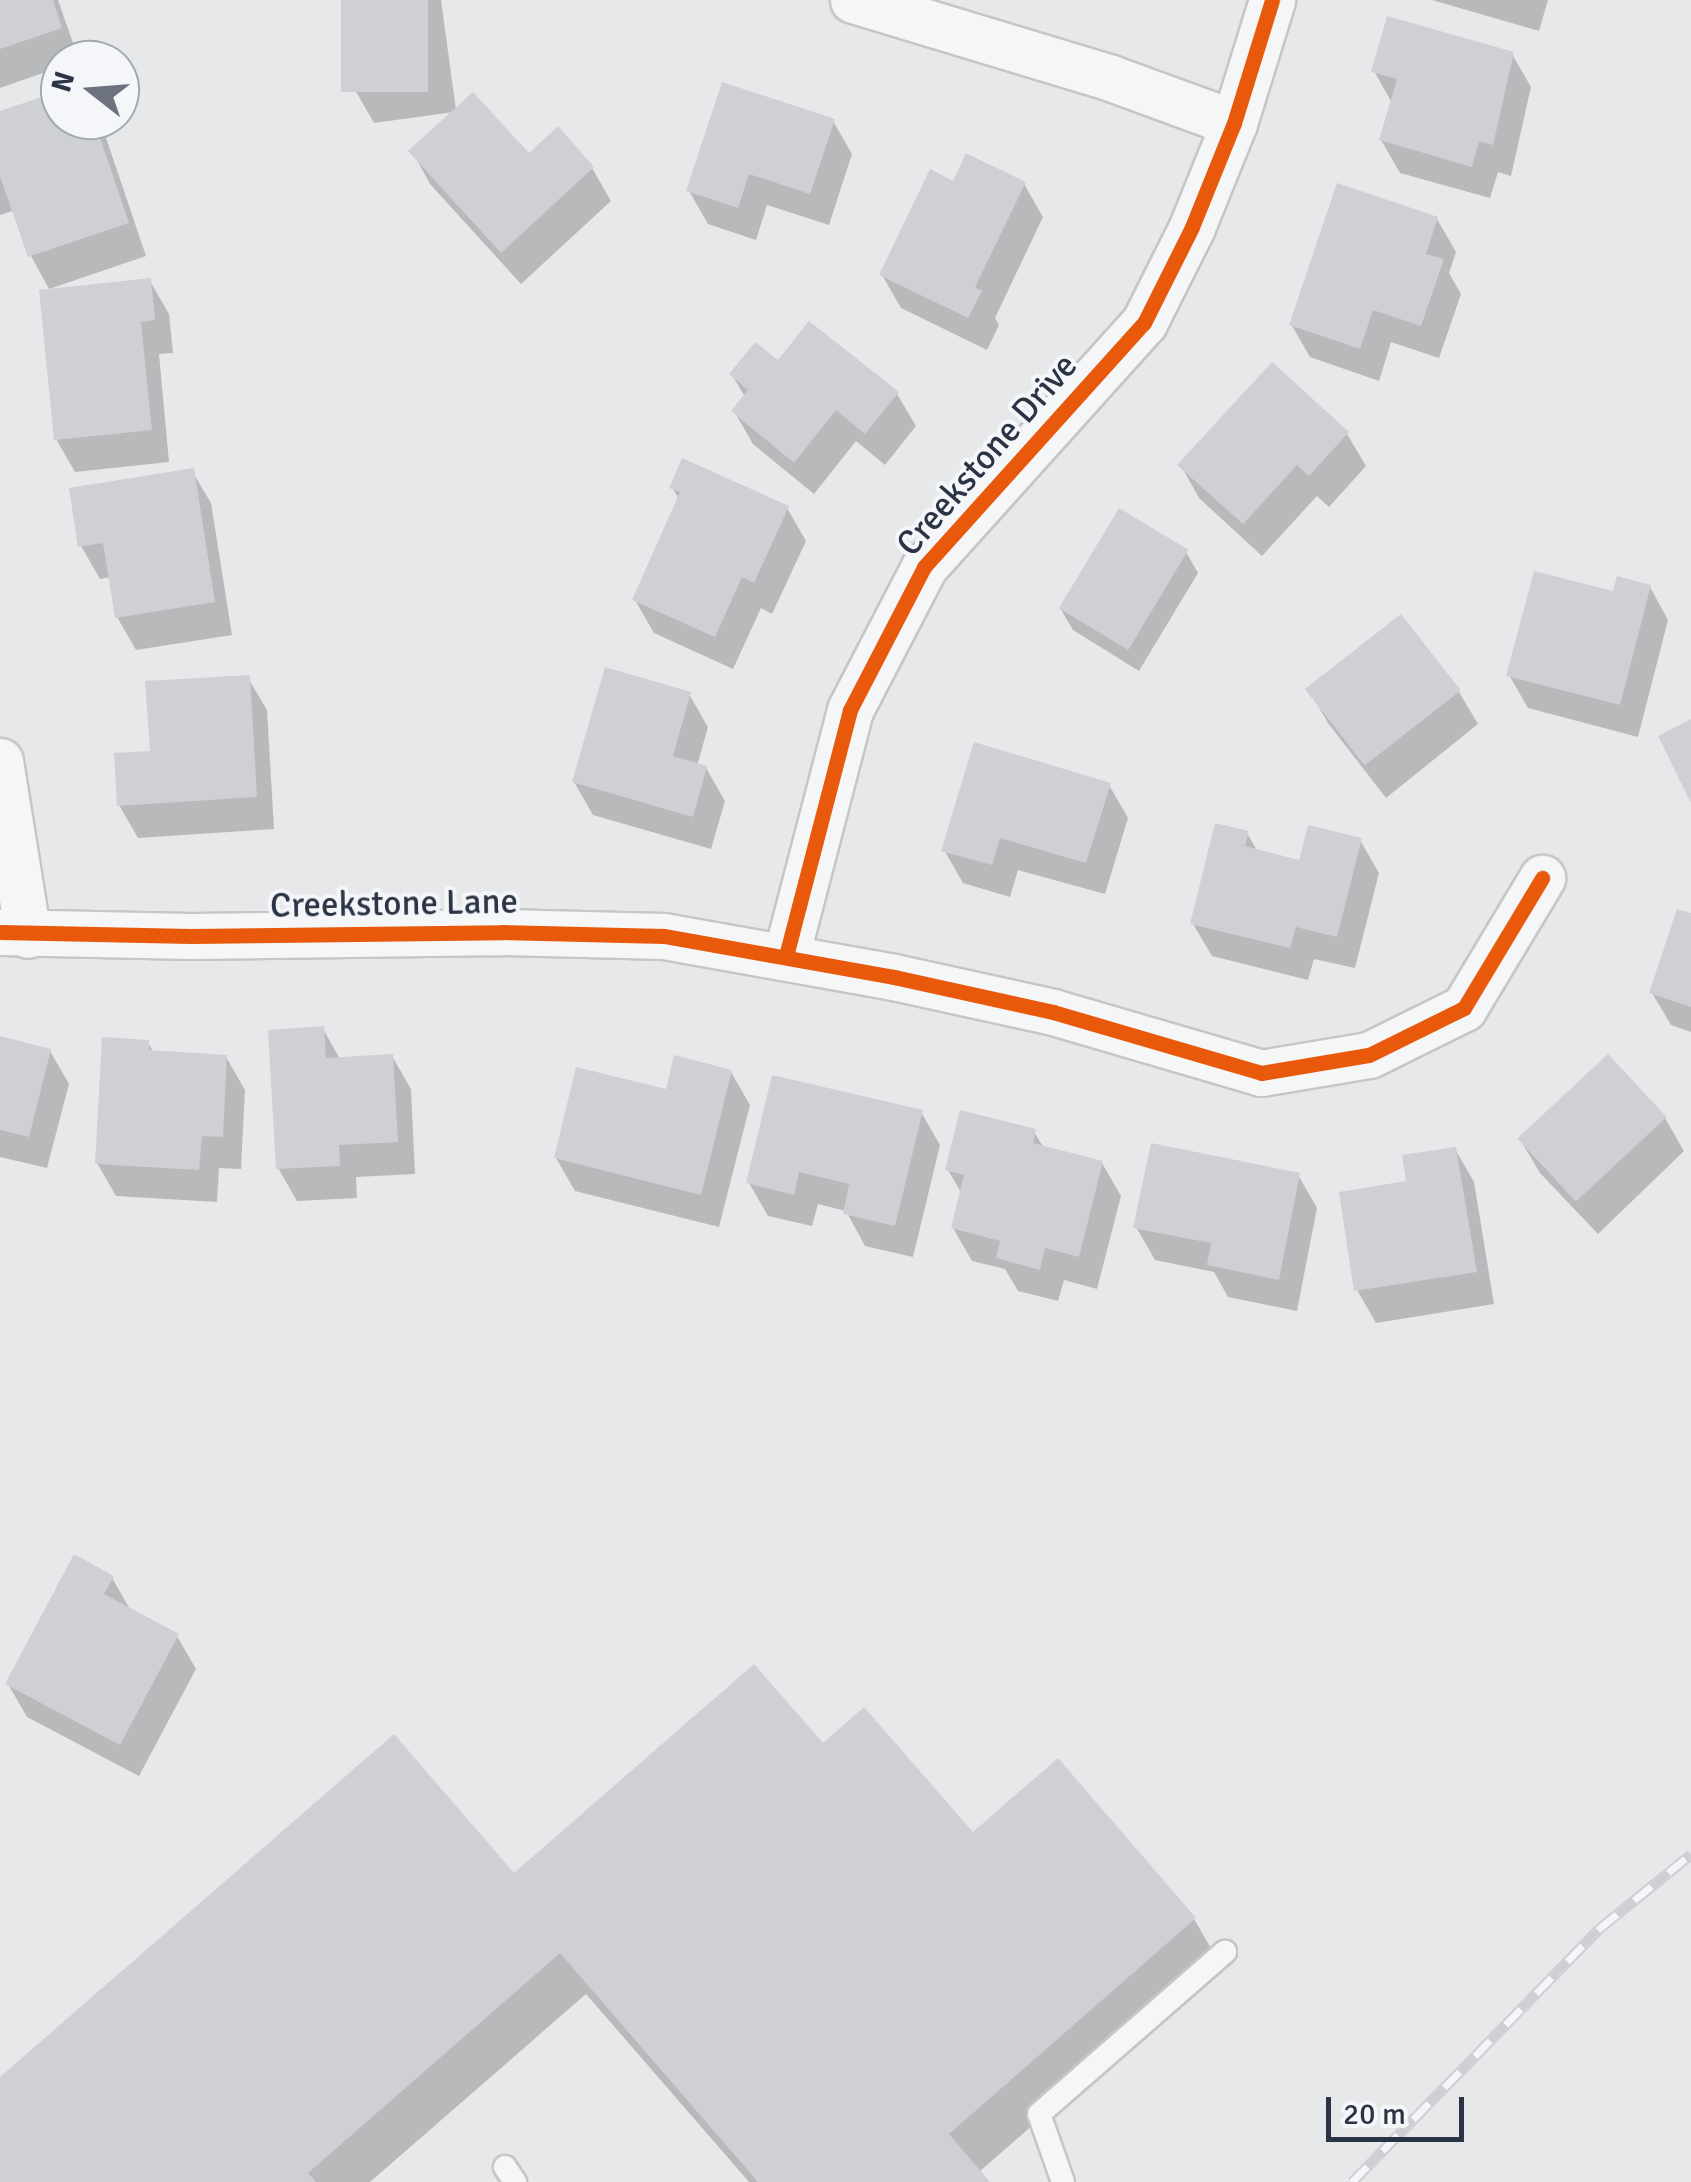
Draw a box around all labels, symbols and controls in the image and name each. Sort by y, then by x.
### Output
north arrow [40,40,140,140]
text: N [44,68,82,96]
street label: Creekstone Drive [888,345,1086,565]
street label: Creekstone Lane [270,881,518,927]
scale bar [1331,2077,1468,2139]
text: 20 m [1343,2096,1406,2133]

